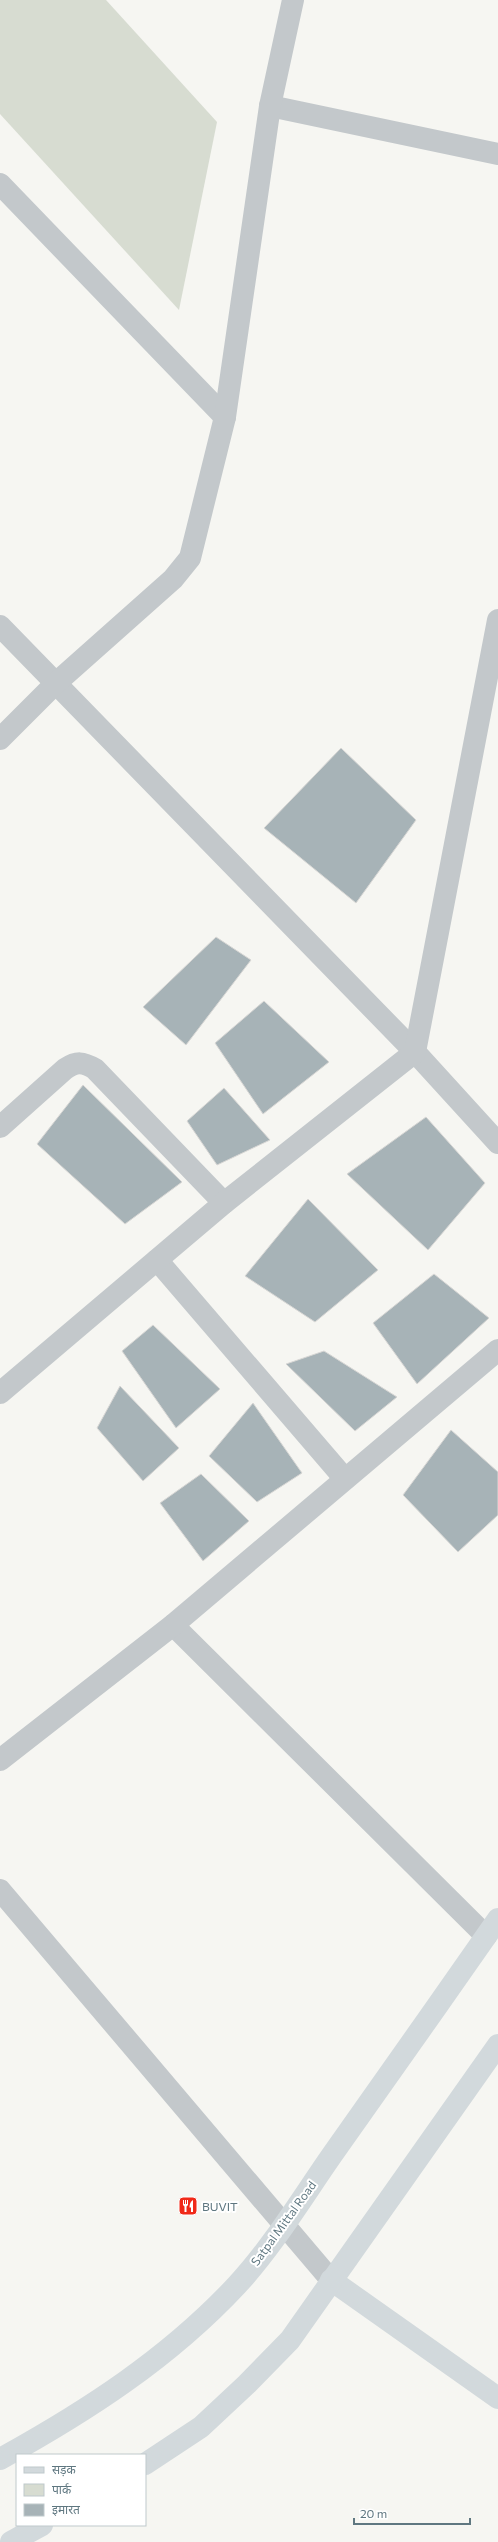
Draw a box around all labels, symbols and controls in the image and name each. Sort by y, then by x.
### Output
street label: Satpal Mittal Road [248,2178,318,2268]
restaurant icon: BUVIT [177,2195,199,2217]
place label: BUVIT [202,2199,238,2213]
legend [16,2454,146,2526]
text: सड़क [52,2462,77,2477]
text: पार्क [52,2482,72,2496]
scale bar [354,2500,470,2526]
text: इमारत [52,2502,81,2517]
text: 20 m [360,2506,387,2520]

